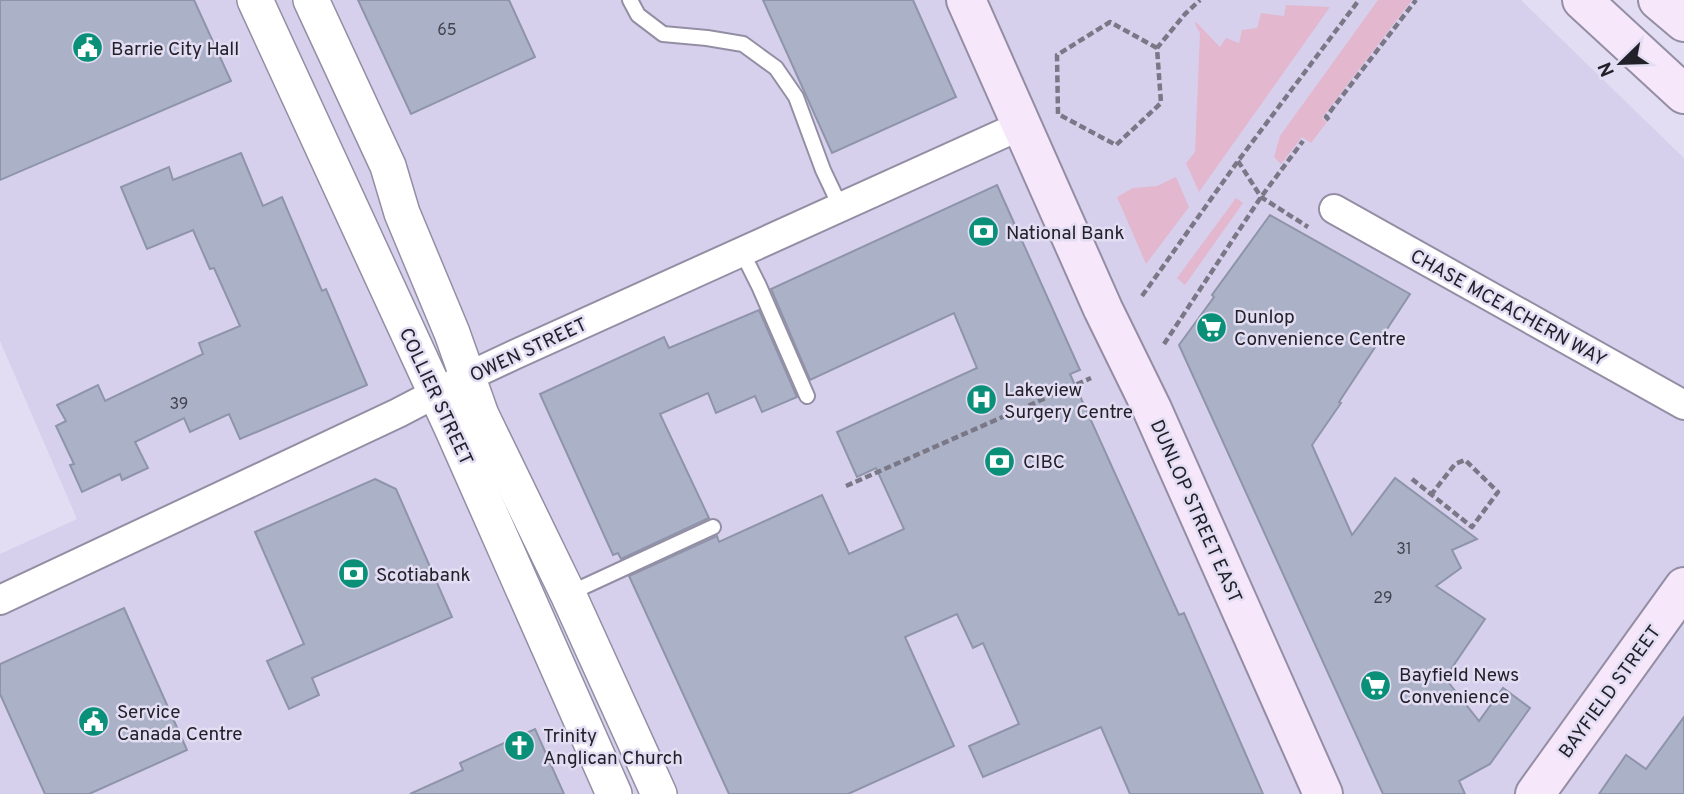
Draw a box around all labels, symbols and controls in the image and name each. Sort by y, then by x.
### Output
house number: 65 [437,21,457,41]
north arrow [1586,28,1656,98]
public building icon: Barrie City Hall [71,31,105,65]
place label: Barrie City Hall [111,38,239,62]
text: N [1593,58,1621,80]
bank icon: National Bank [966,215,1000,249]
place label: National Bank [1006,222,1125,246]
street label: CHASE MCEACHERN WAY [1406,245,1610,373]
place label: Dunlop Convenience Centre [1234,306,1406,352]
supermarket icon: Dunlop Convenience Centre [1194,310,1228,344]
street label: OWEN STREET [466,313,591,388]
street label: COLLIER STREET [393,324,478,469]
place label: Lakeview Surgery Centre [1004,379,1133,425]
hospital icon: Lakeview Surgery Centre [964,383,998,417]
house number: 39 [170,395,188,415]
street label: DUNLOP STREET EAST [1144,416,1246,607]
bank icon: CIBC [983,444,1017,478]
place label: CIBC [1023,451,1065,475]
house number: 31 [1396,540,1412,560]
bank icon: Scotiabank [336,557,370,591]
place label: Scotiabank [376,564,471,588]
house number: 29 [1373,589,1393,609]
street label: BAYFIELD STREET [1554,621,1667,763]
place label: Bayfield News Convenience [1399,664,1519,710]
supermarket icon: Bayfield News Convenience [1359,668,1393,702]
place label: Service Canada Centre [117,701,243,747]
public building icon: Service Canada Centre [77,705,111,739]
place label: Trinity Anglican Church [543,725,683,771]
church icon: Trinity Anglican Church [503,729,537,763]

